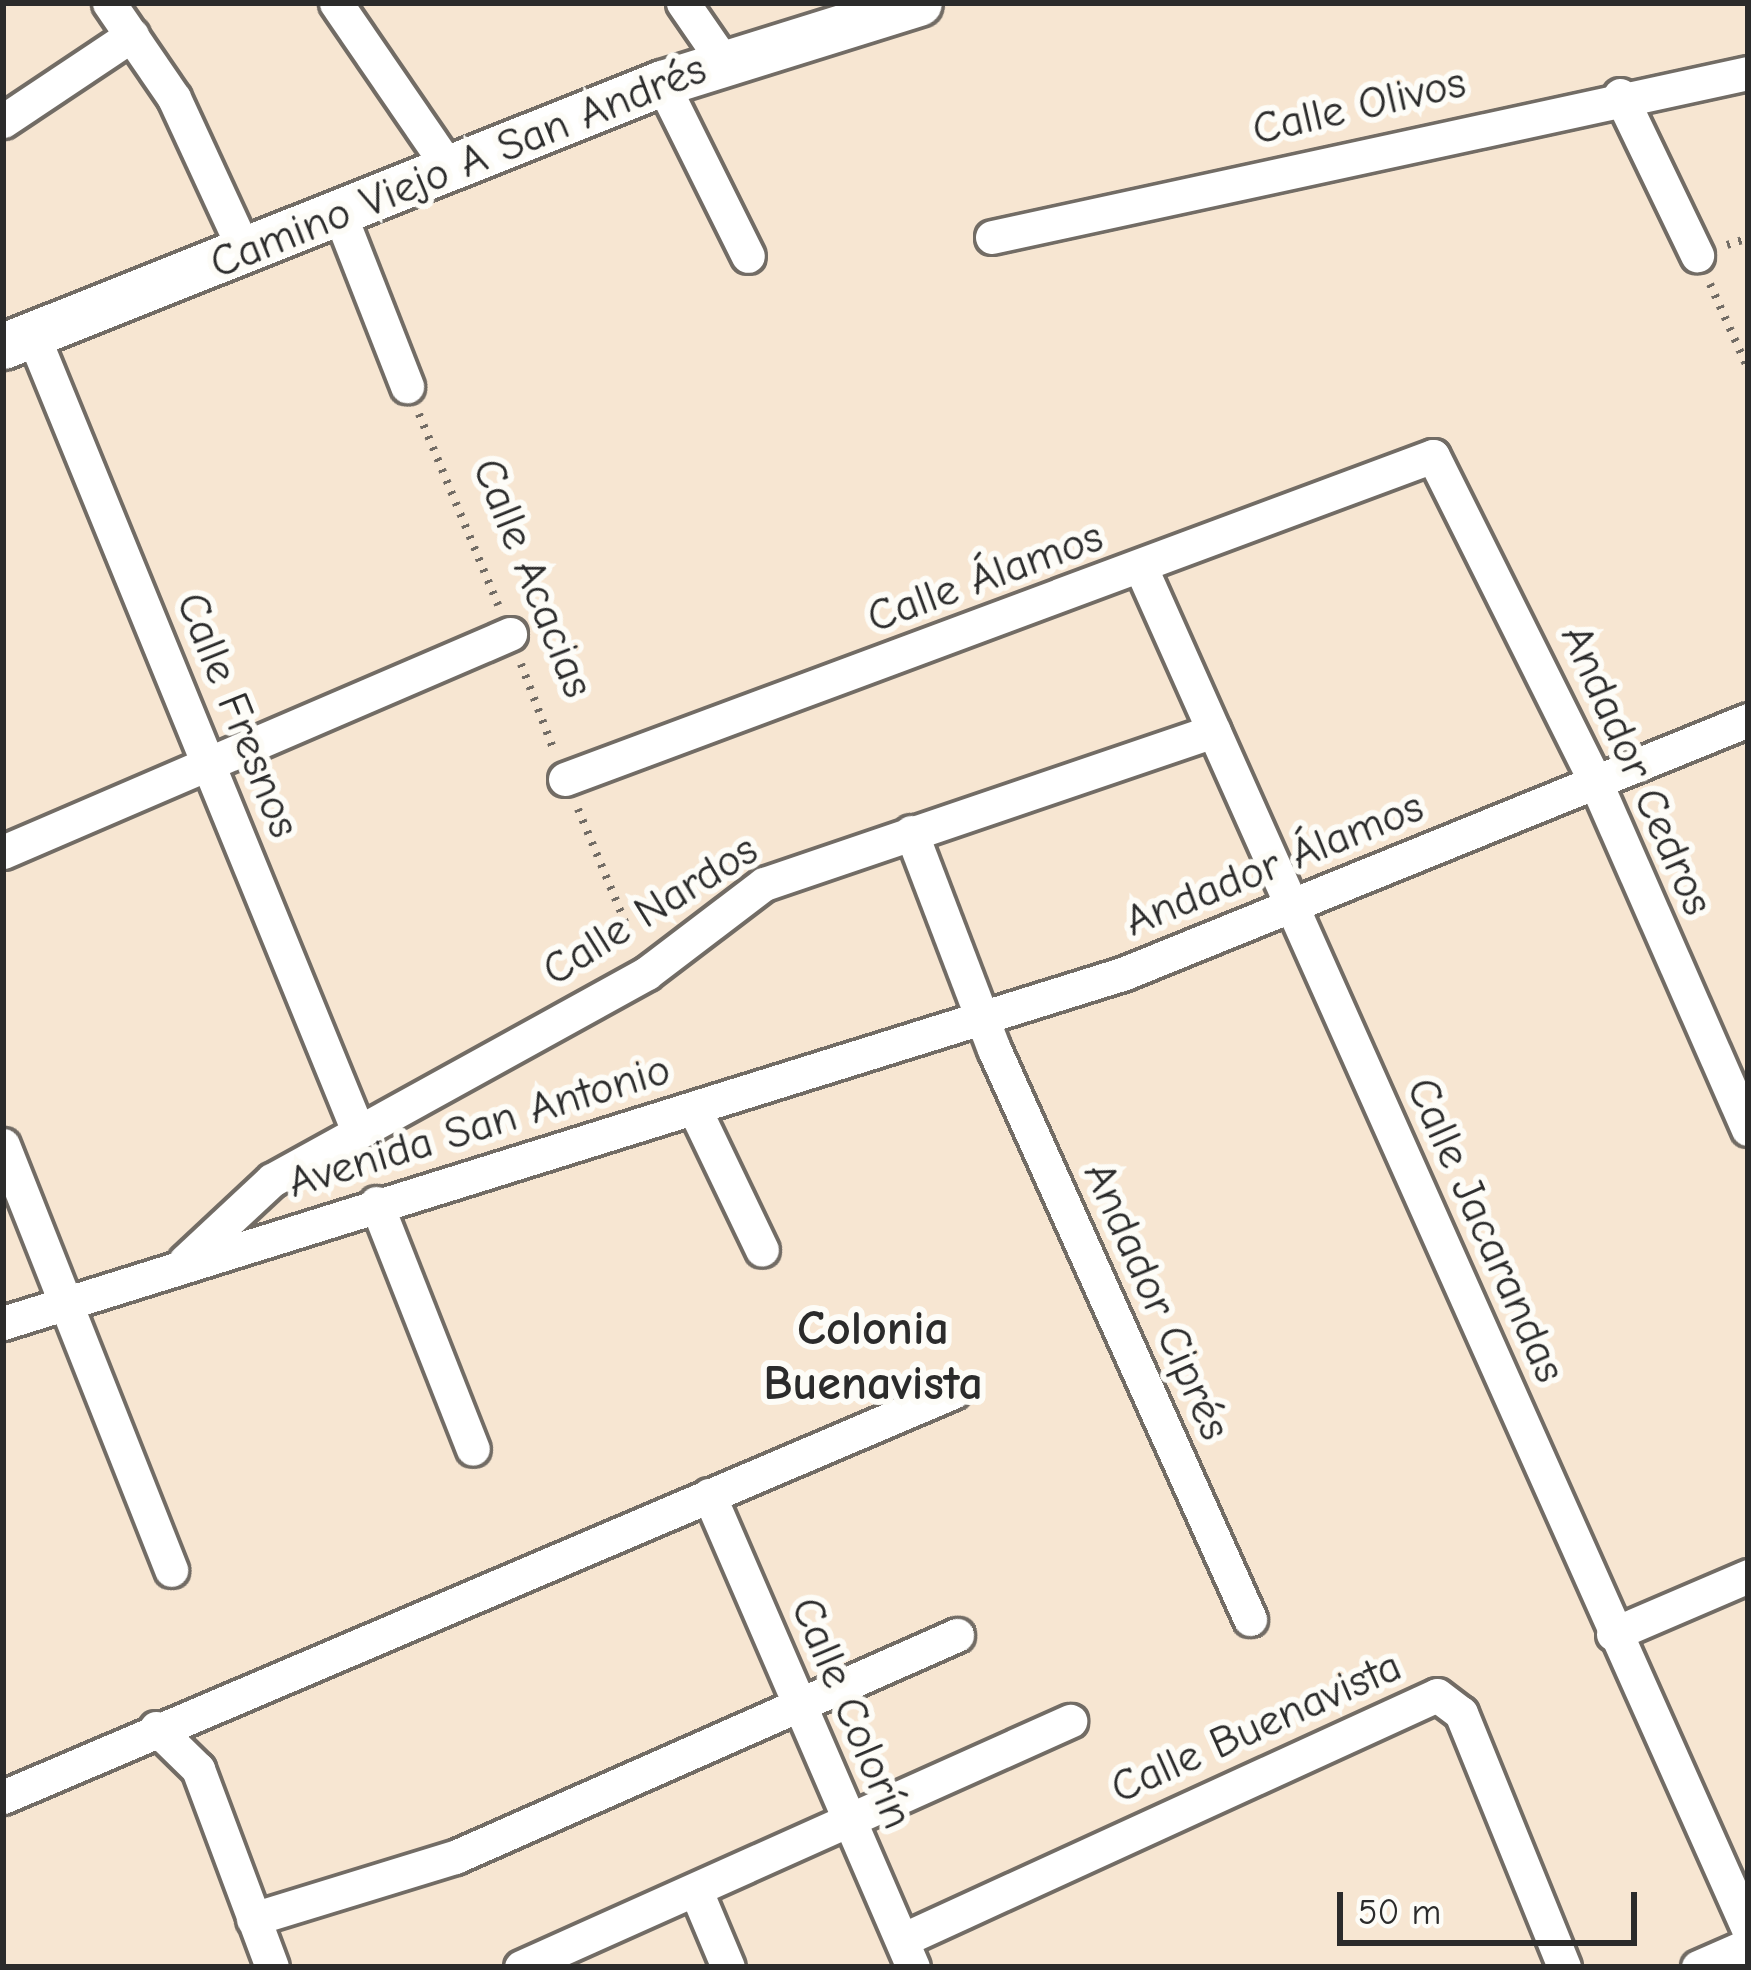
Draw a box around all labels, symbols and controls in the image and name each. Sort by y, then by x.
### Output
street label: Camino Viejo A San Andrés [202,42,714,290]
street label: Calle Olivos [1247,55,1471,157]
street label: Calle Acacias [461,451,605,705]
street label: Calle Álamos [860,509,1110,645]
street label: Calle Fresnos [164,585,312,845]
street label: Andador Cedros [1549,617,1725,923]
street label: Andador Álamos [1117,780,1431,948]
street label: Calle Nardos [532,823,768,997]
street label: Avenida San Antonio [281,1042,677,1210]
street label: Calle Jacarandas [1395,1069,1577,1391]
street label: Andador Ciprés [1072,1154,1242,1448]
district label: Colonia Buenavista [763,1299,983,1412]
street label: Calle Colorín [779,1589,925,1837]
street label: Calle Buenavista [1102,1639,1410,1815]
scale bar [1343,1868,1643,1942]
text: 50 m [1358,1892,1441,1933]

